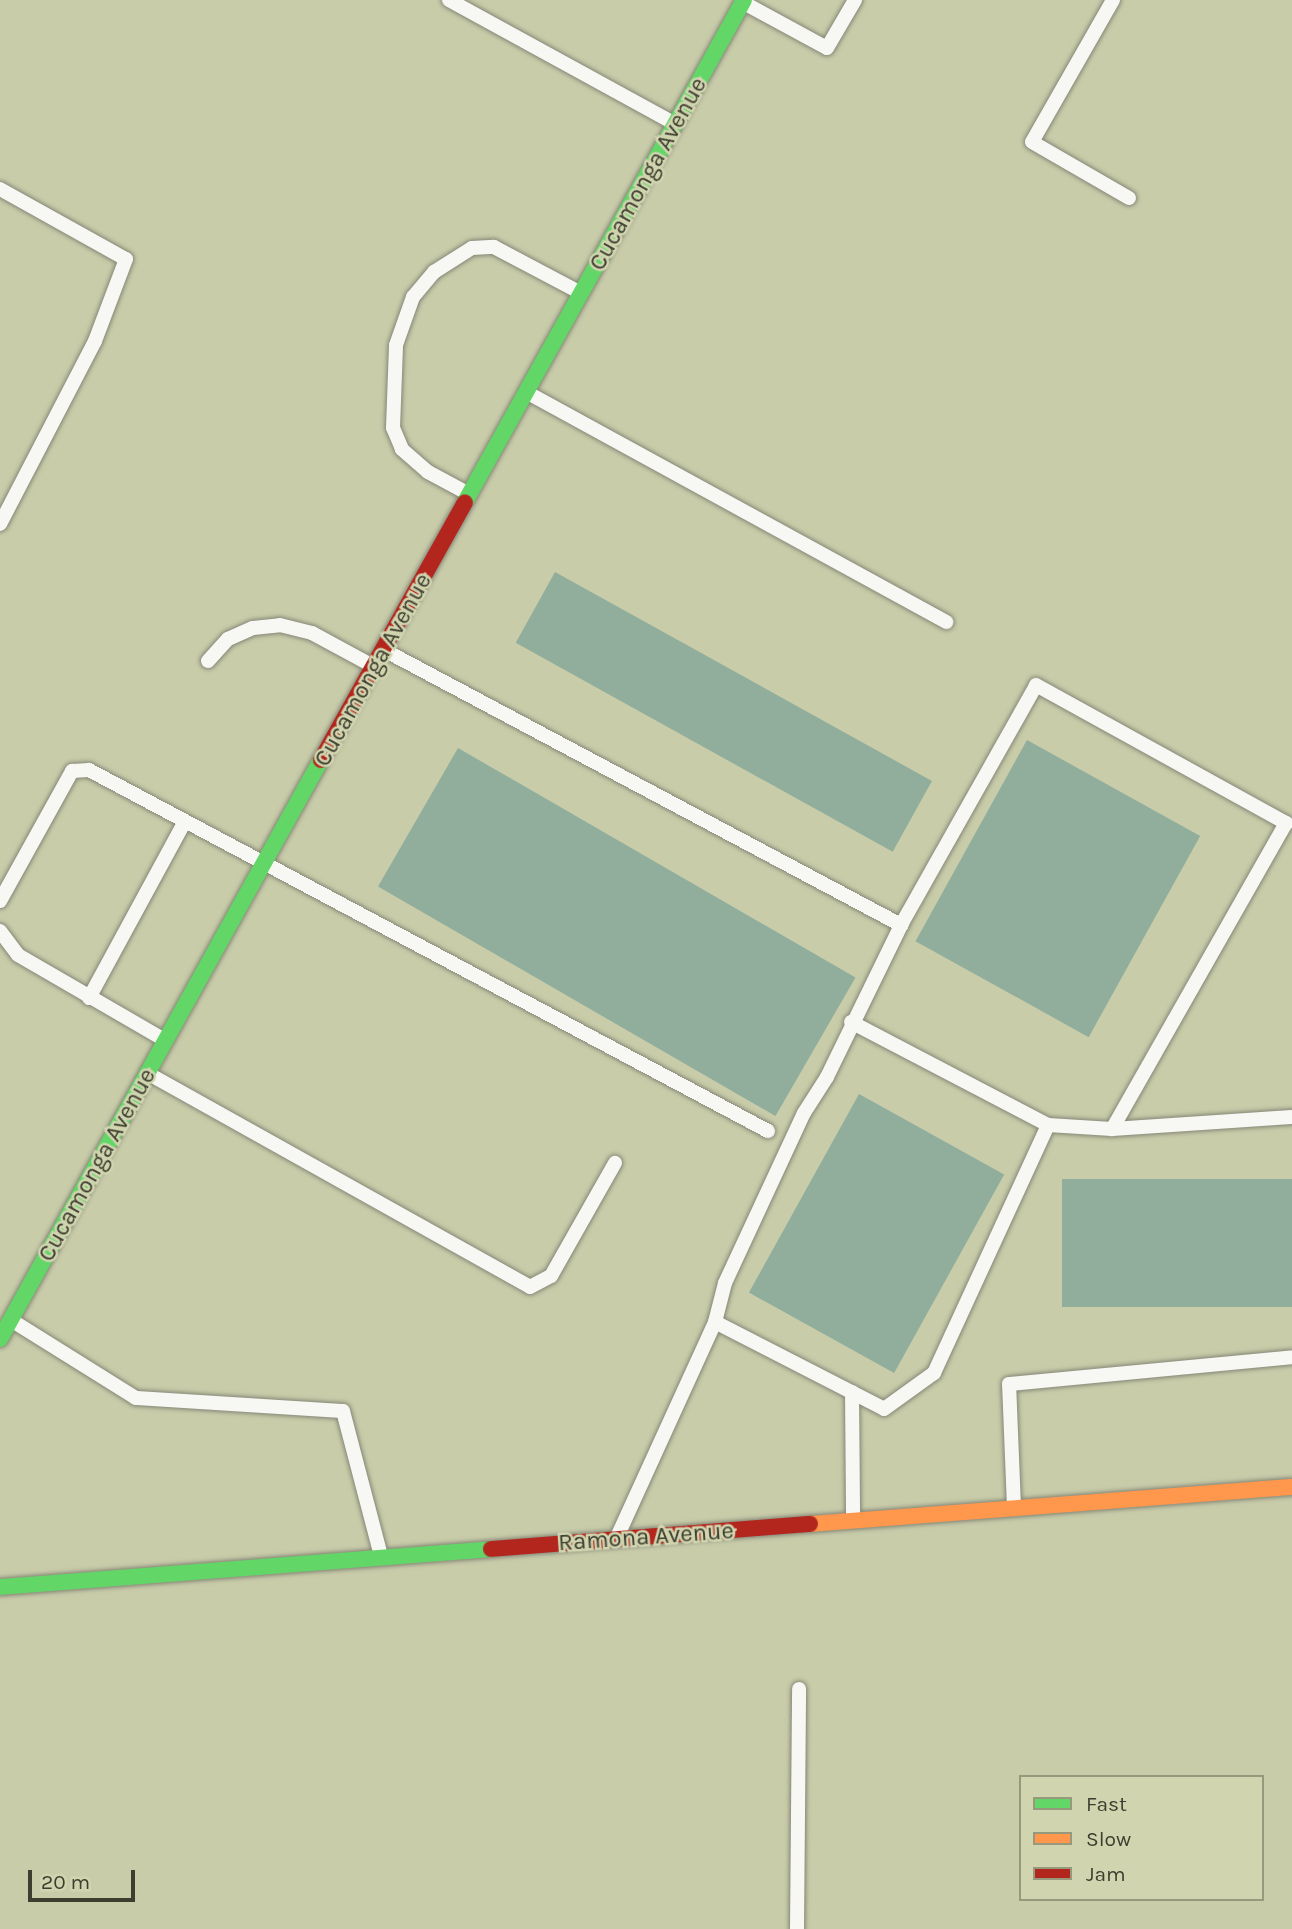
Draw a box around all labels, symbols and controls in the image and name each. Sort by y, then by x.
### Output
street label: Cucamonga Avenue [583,72,713,276]
street label: Cucamonga Avenue [308,568,438,772]
street label: Cucamonga Avenue [32,1063,162,1267]
street label: Ramona Avenue [557,1517,735,1557]
legend [1019,1775,1264,1901]
text: Fast [1086,1792,1127,1816]
text: Slow [1086,1827,1131,1851]
scale bar [32,1856,138,1900]
text: Jam [1086,1862,1126,1886]
text: 20 m [41,1870,90,1894]

